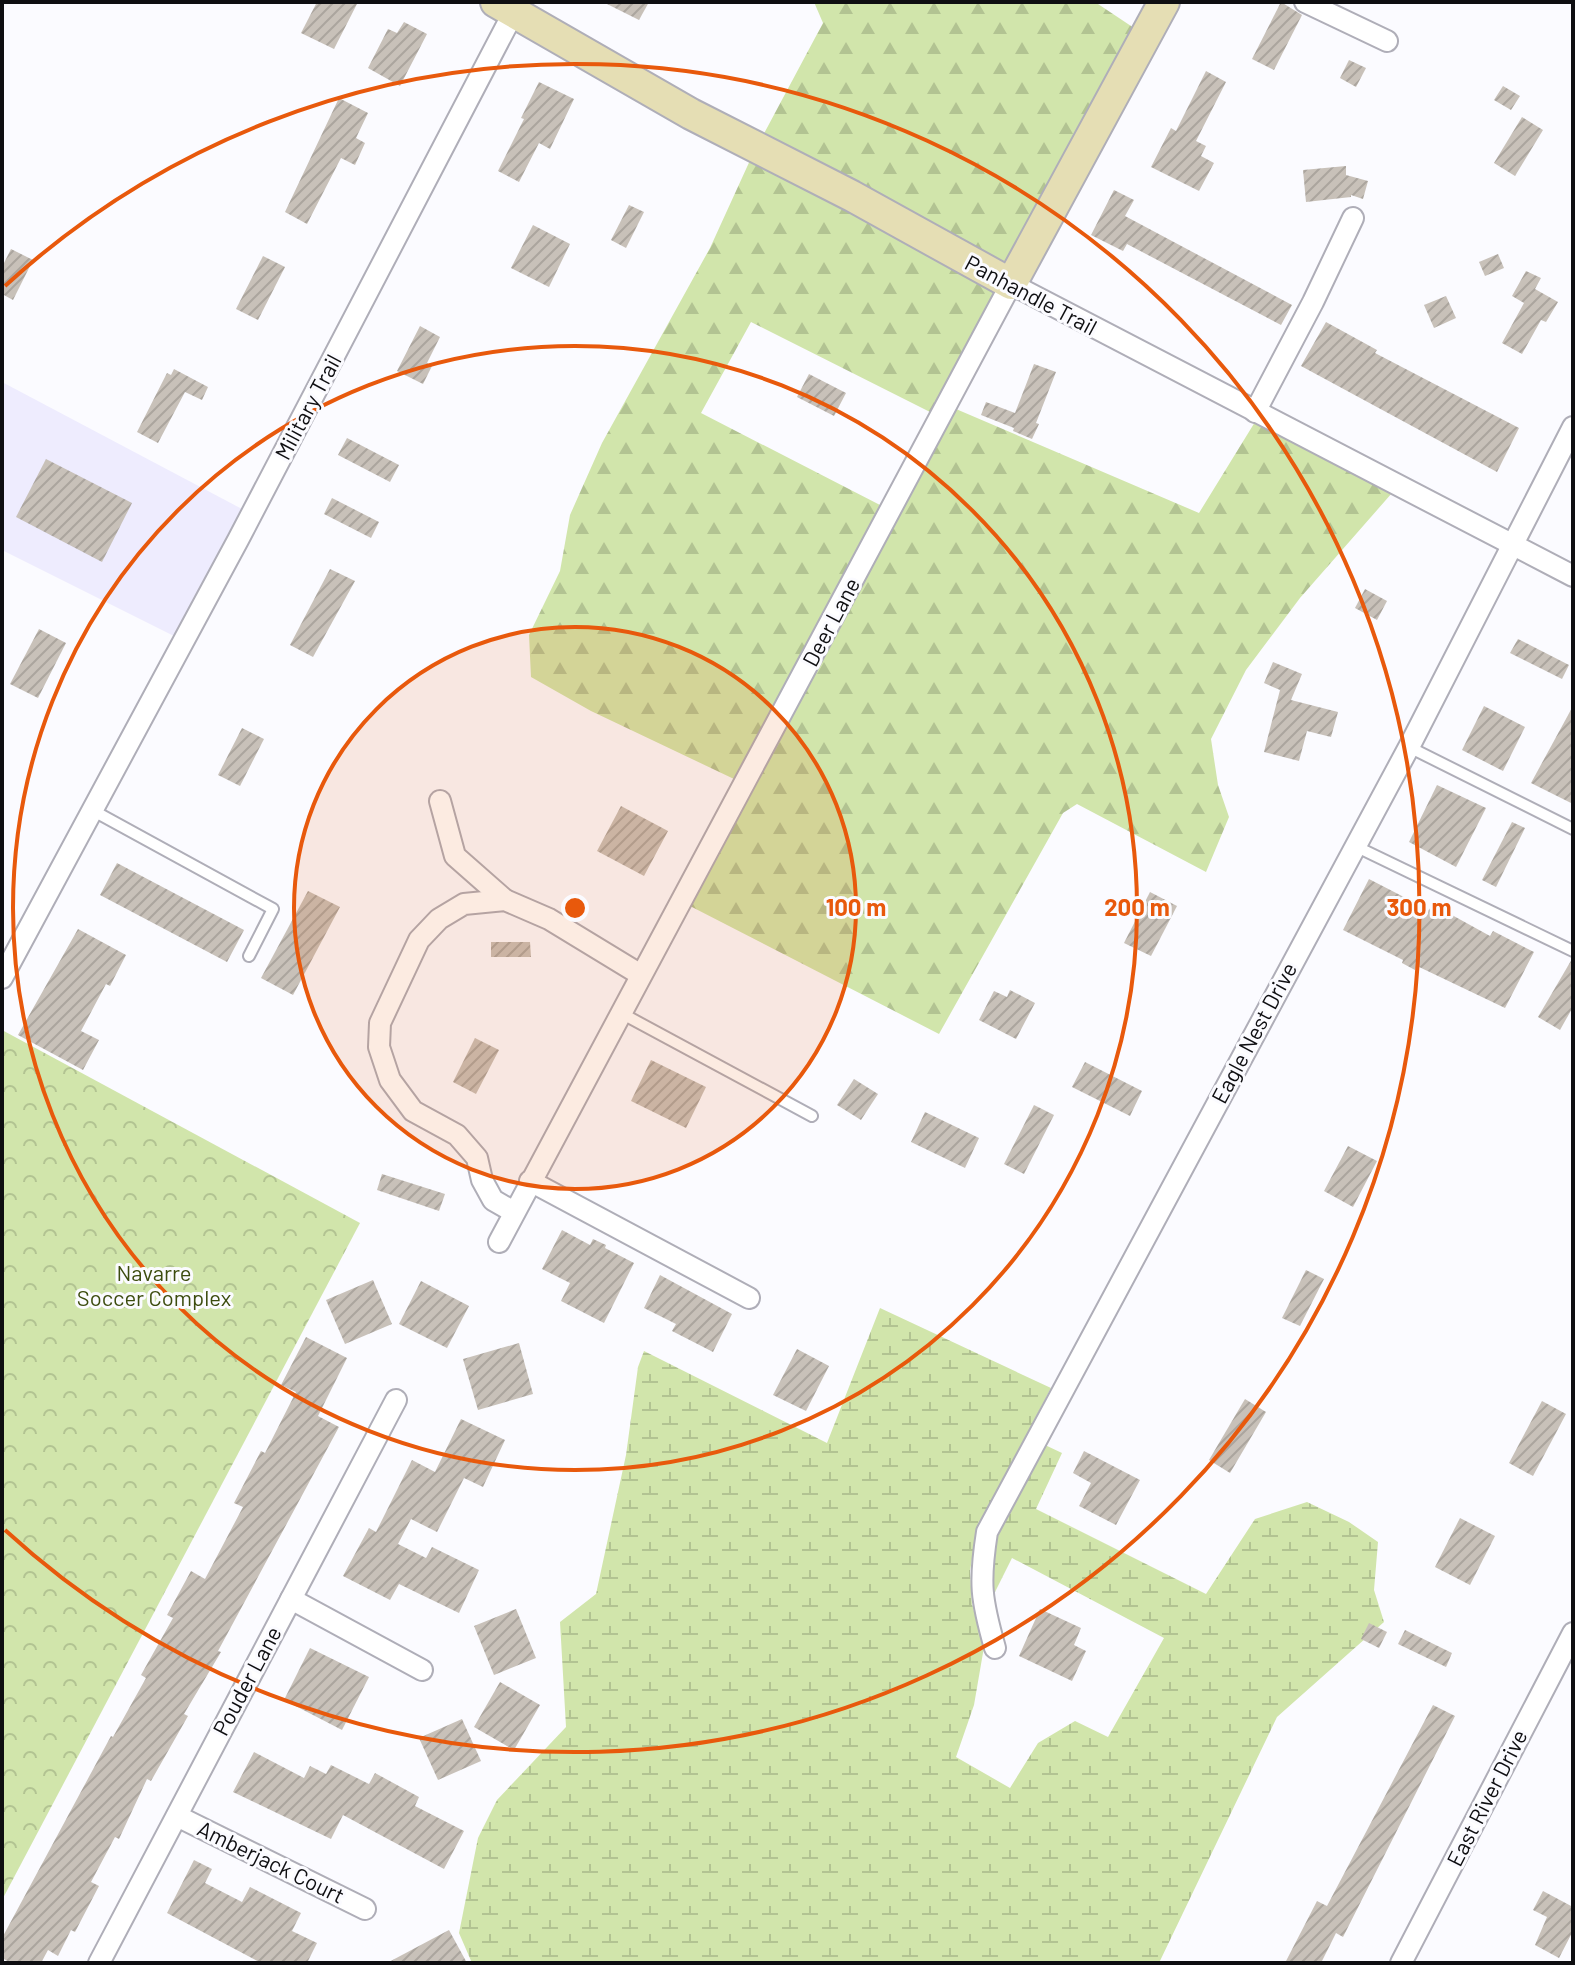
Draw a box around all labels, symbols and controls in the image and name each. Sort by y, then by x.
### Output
street label: Panhandle Trail [961,249,1102,340]
street label: Military Trail [268,349,346,464]
street label: Deer Lane [796,573,864,670]
text: 100 m [826,892,886,921]
text: 200 m [1104,892,1170,921]
text: 300 m [1386,892,1452,921]
centre of rings [561,894,589,922]
street label: Eagle Nest Drive [1205,958,1301,1107]
park label: Navarre Soccer Complex [77,1259,231,1310]
street label: Pouder Lane [207,1622,286,1739]
street label: East River Drive [1441,1725,1532,1870]
street label: Amberjack Court [194,1814,349,1908]

